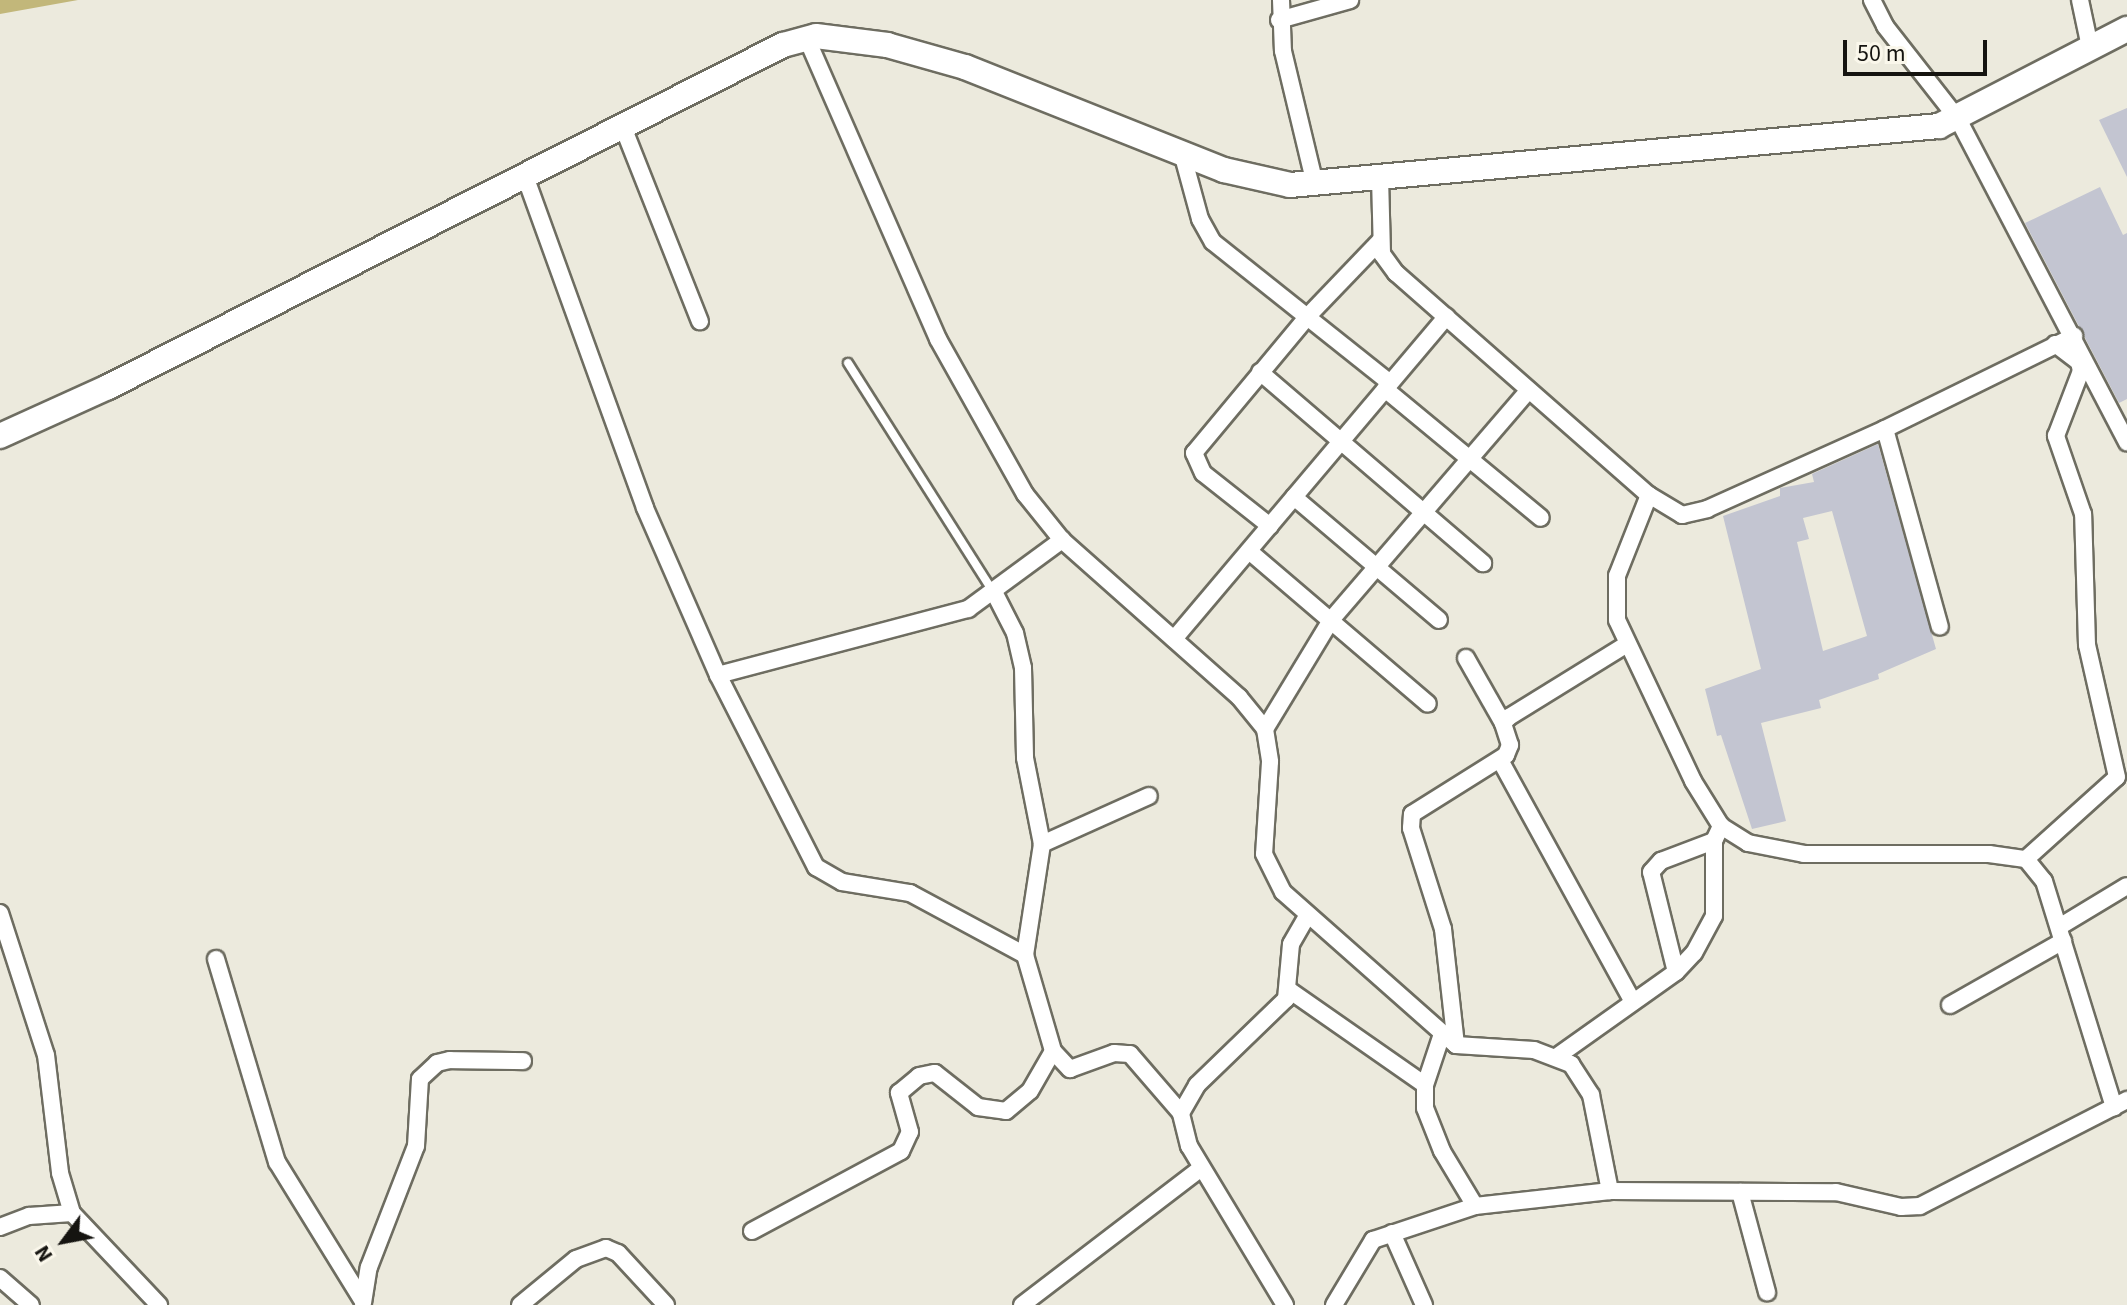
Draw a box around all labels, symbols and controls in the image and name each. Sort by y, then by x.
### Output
scale bar [1847,24,1991,74]
text: 50 m [1857,36,1906,71]
north arrow [24,1201,104,1281]
text: N [26,1239,61,1268]

